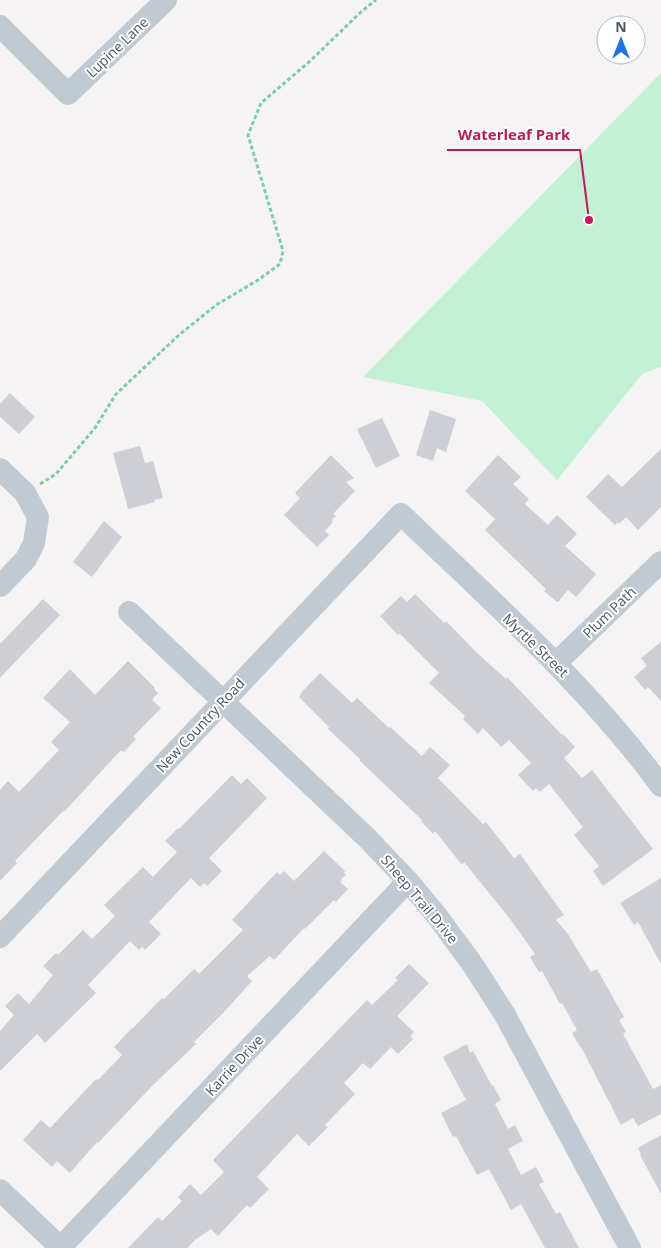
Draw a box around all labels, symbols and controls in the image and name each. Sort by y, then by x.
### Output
street label: Lupine Lane [82,12,152,81]
north arrow [596,15,646,65]
text: N [615,17,627,36]
callout: Waterleaf Park [447,120,580,150]
text: Waterleaf Park [458,124,571,144]
street label: Plum Path [578,582,640,642]
street label: Myrtle Street [499,609,573,681]
street label: New Country Road [151,674,249,776]
street label: Sheep Trail Drive [377,851,463,947]
street label: Karrie Drive [201,1030,267,1100]

